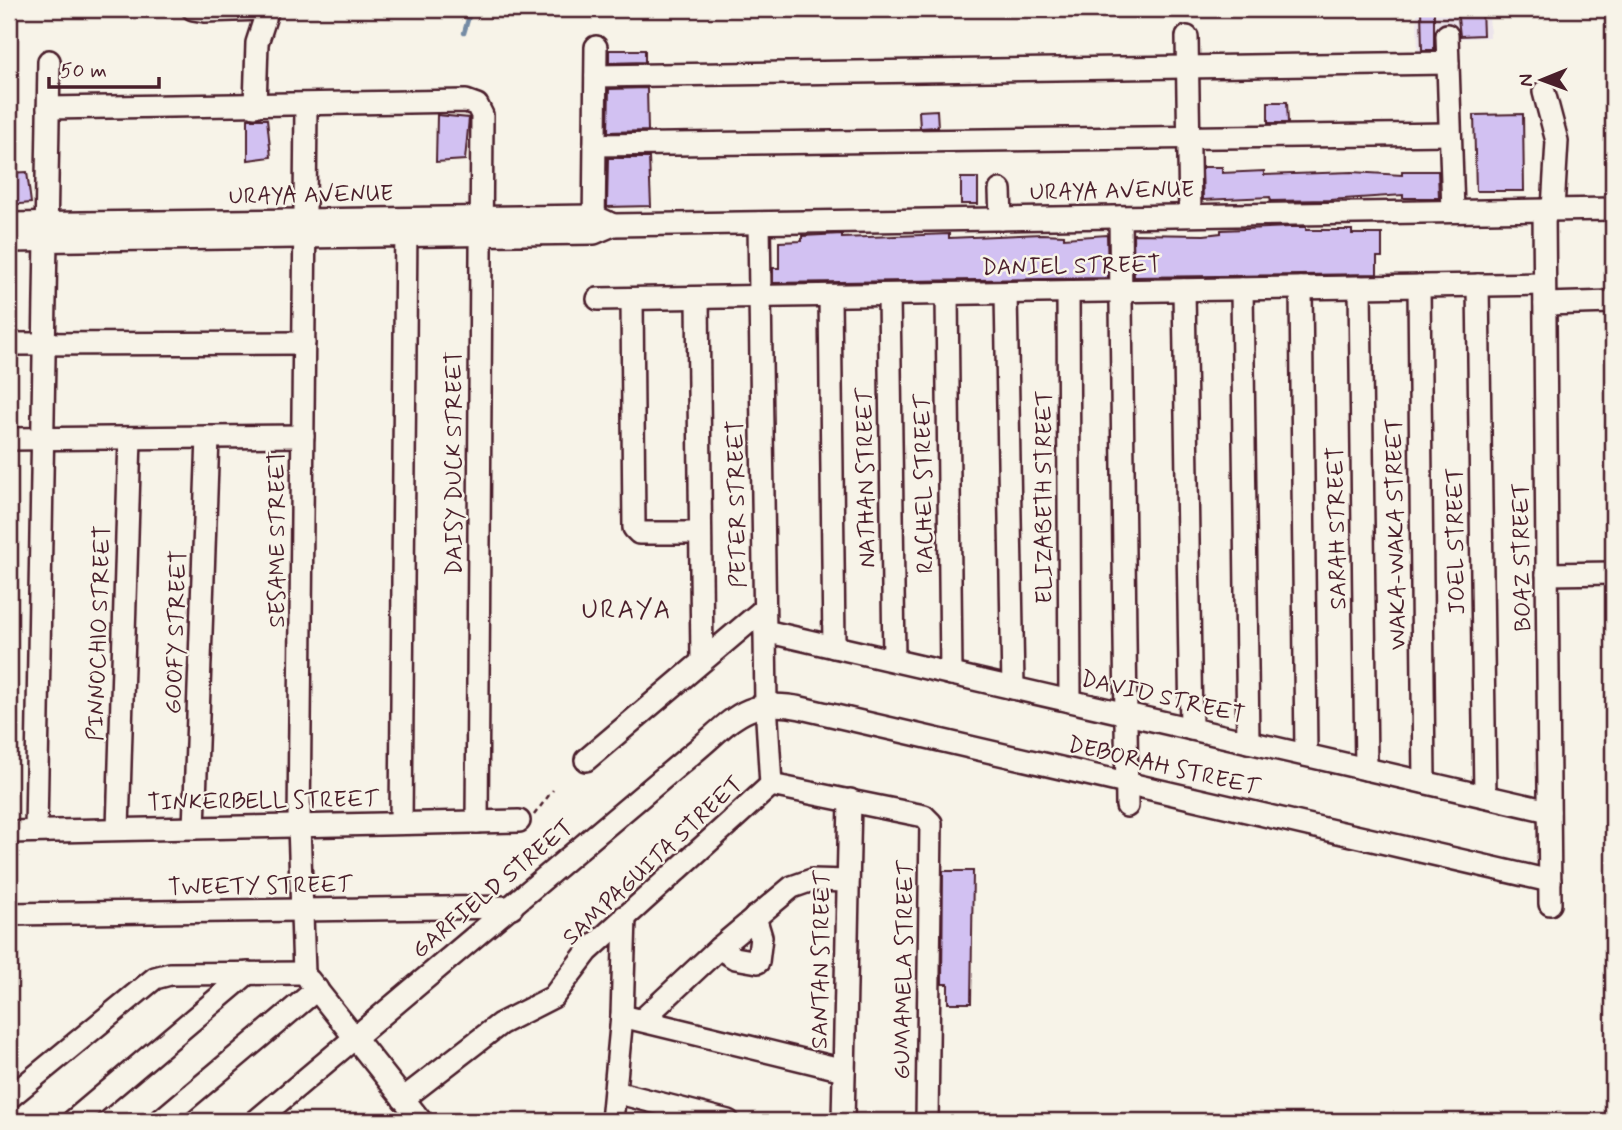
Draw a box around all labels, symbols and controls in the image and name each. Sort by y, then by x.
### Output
scale bar [49,46,159,90]
north arrow [1506,46,1576,116]
text: 50 m [60,57,107,85]
text: N [1514,74,1539,87]
street label: URAYA AVENUE [1029,176,1195,208]
street label: URAYA AVENUE [228,180,394,212]
street label: DANIEL STREET [981,250,1161,284]
street label: DAISY DUCK STREET [440,351,470,575]
street label: NATHAN STREET [850,386,884,568]
street label: ELIZABETH STREET [1030,390,1060,604]
street label: RACHEL STREET [908,393,942,574]
street label: WAKA-WAKA STREET [1380,417,1414,650]
street label: PETER STREET [722,420,754,588]
street label: SARAH STREET [1322,446,1354,610]
street label: SESAME STREET [263,450,293,628]
street label: JOEL STREET [1441,467,1473,615]
street label: BOAZ STREET [1507,482,1539,632]
street label: PINNOCHIO STREET [81,525,119,742]
street label: GOOFY STREET [159,549,195,715]
district label: URAYA [581,594,673,628]
street label: DAVID STREET [1078,665,1247,731]
street label: DEBORAH STREET [1065,730,1264,804]
street label: SAMPAGUITA STREET [557,770,750,953]
street label: TINKERBELL STREET [147,785,380,819]
street label: GARFIELD STREET [406,813,580,966]
street label: GUMAMELA STREET [888,859,922,1080]
street label: SANTAN STREET [805,869,839,1050]
street label: TWEETY STREET [168,870,354,904]

